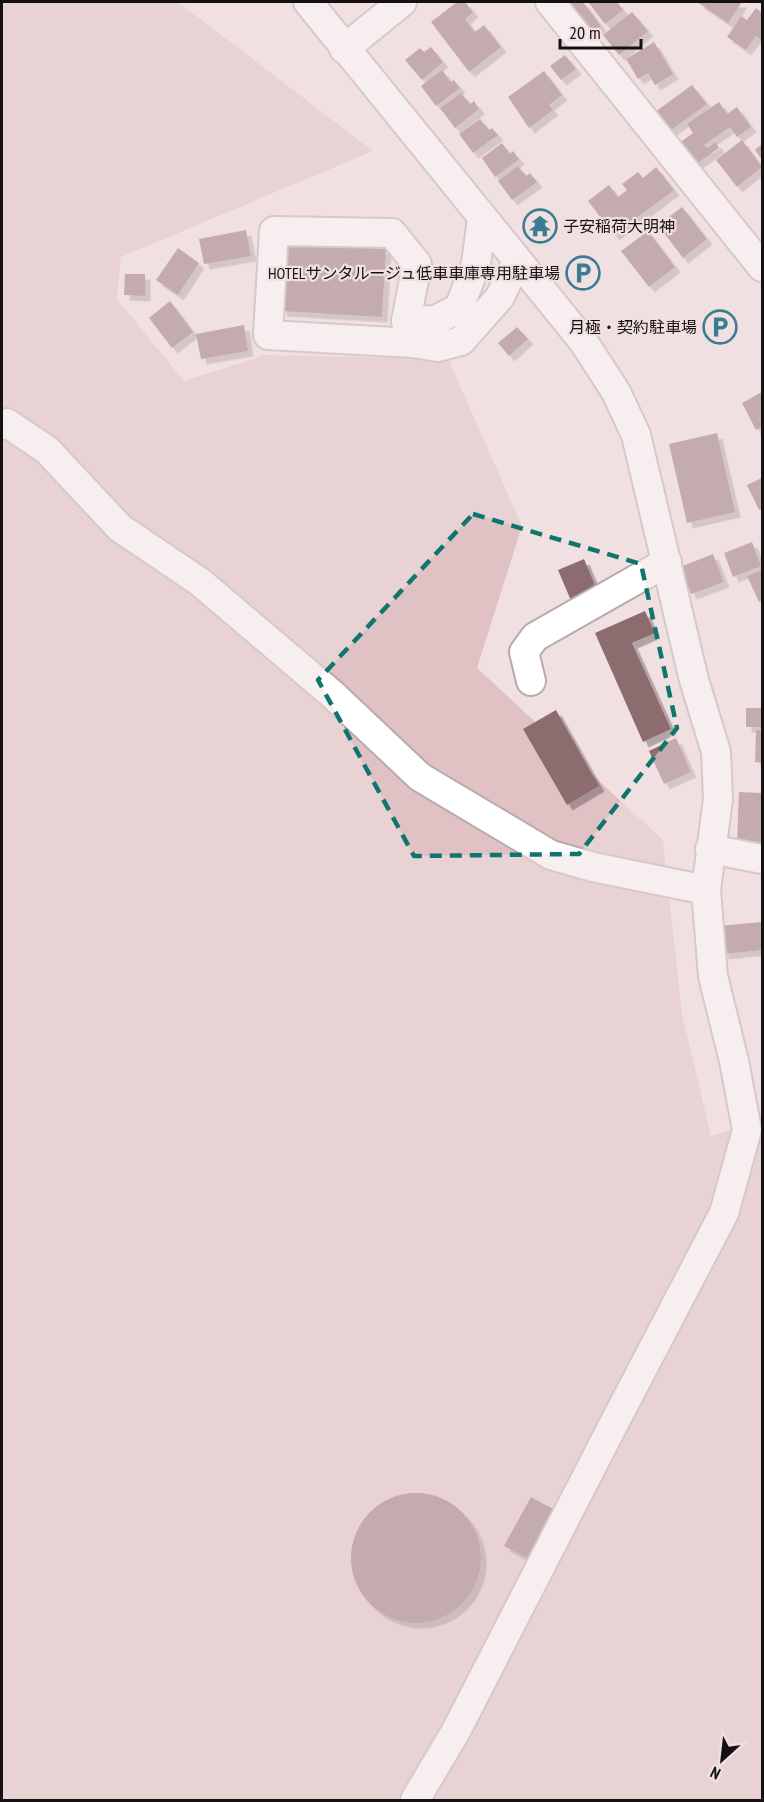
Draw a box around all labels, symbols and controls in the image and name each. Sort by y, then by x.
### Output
scale bar [560,12,641,50]
text: 20 m [569,21,601,44]
temple icon: 子安稲荷大明神 [522,208,558,244]
place label: 子安稲荷大明神 [563,216,675,236]
parking icon: HOTELサンタルージュ低車車庫専用駐車場 [565,255,601,291]
place label: HOTELサンタルージュ低車車庫専用駐車場 [268,263,560,283]
parking icon: 月極・契約駐車場 [702,309,738,345]
place label: 月極・契約駐車場 [569,317,697,337]
north arrow [692,1730,752,1790]
text: N [707,1762,724,1784]

